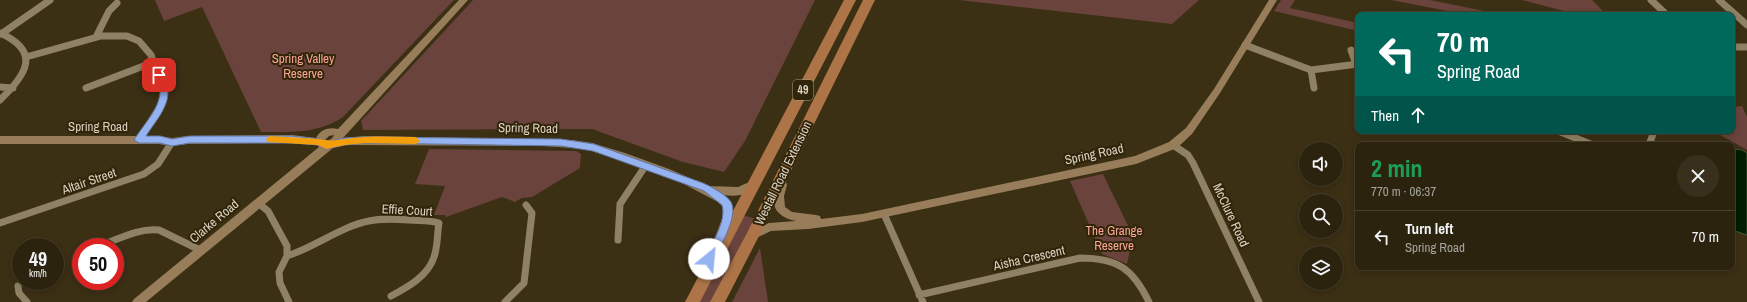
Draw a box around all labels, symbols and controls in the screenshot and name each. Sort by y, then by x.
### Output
text: 70 m [1437,23,1489,61]
icon: left [1371,28,1423,80]
park label: Spring Valley Reserve [272,50,335,82]
pin [142,58,176,92]
text: Spring Road [1437,59,1520,84]
icon: arrive [148,64,170,86]
road number: 49 [793,80,813,100]
icon: ahead [1407,104,1429,126]
text: Then [1371,105,1399,126]
street label: Spring Road [68,118,128,135]
street label: Westall Road Extension [750,118,816,228]
street label: Spring Road [498,119,558,137]
street label: Spring Road [1063,139,1125,169]
map controls [1299,142,1343,290]
button: sound [1299,142,1343,186]
text: 2 min [1371,152,1422,184]
button: close [1677,155,1719,197]
street label: Altair Street [59,164,118,199]
street label: McClure Road [1209,181,1253,250]
text: 770 m · 06:37 [1371,183,1436,200]
button: search [1299,194,1343,238]
street label: Clarke Road [186,195,242,247]
street label: Effie Court [381,200,433,220]
text: Turn left [1405,218,1453,239]
park label: The Grange Reserve [1086,222,1143,254]
icon: left [1371,226,1393,248]
text: 70 m [1692,226,1719,247]
speed limit sign: 50 [72,238,124,290]
position arrow [688,238,730,280]
text: Spring Road [1405,239,1465,256]
street label: Aisha Crescent [991,242,1066,275]
text: 49 [29,245,47,272]
button: layers [1299,246,1343,290]
text: km/h [29,267,47,280]

